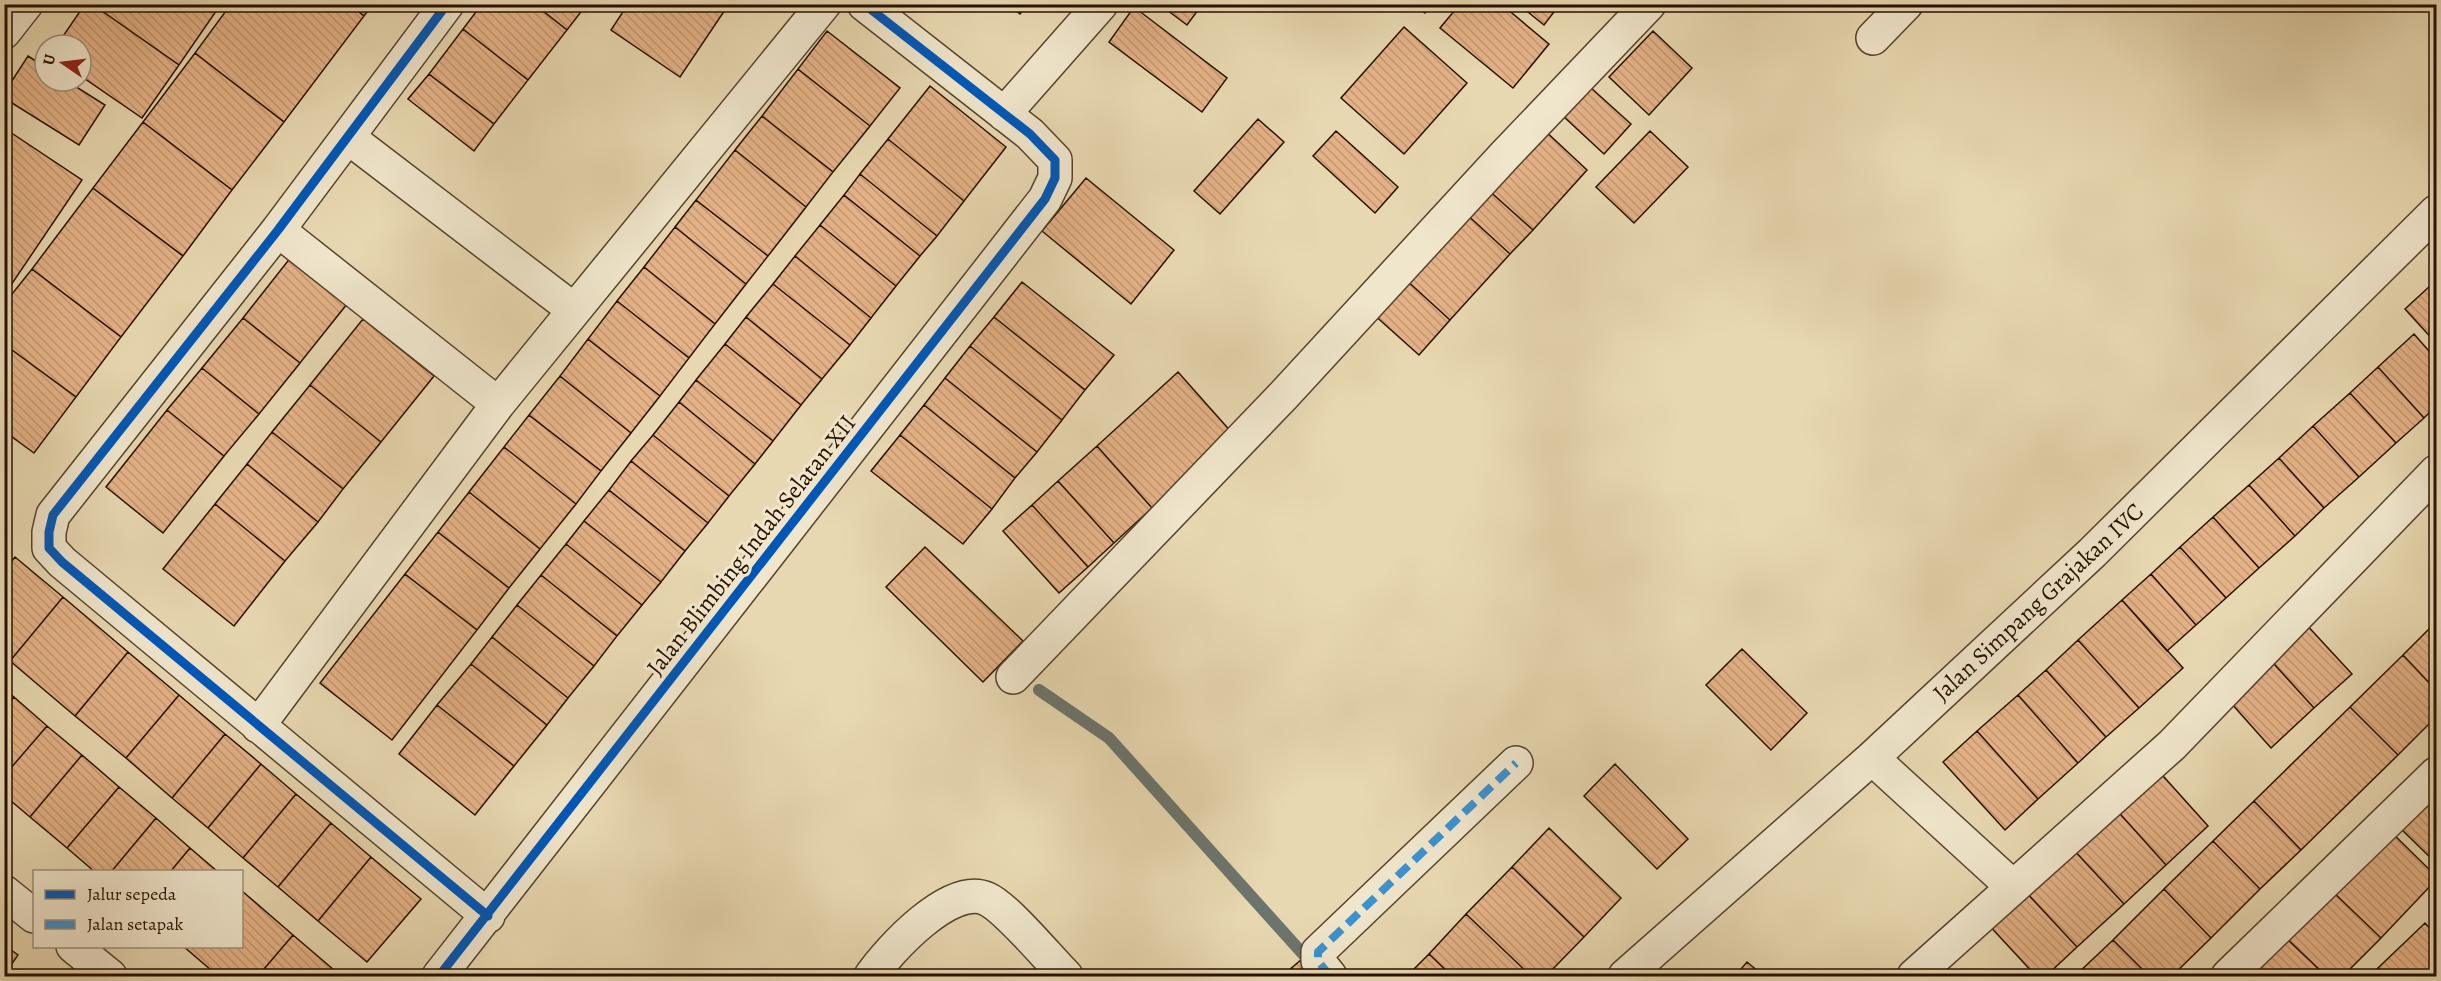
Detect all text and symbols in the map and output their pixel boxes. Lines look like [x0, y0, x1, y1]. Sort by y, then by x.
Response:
north arrow [33, 33, 93, 93]
text: U [37, 51, 61, 67]
street label: Jalan Blimbing Indah Selatan XII [639, 408, 863, 682]
street label: Jalan Simpang Grajakan IVC [1926, 496, 2150, 708]
legend [33, 870, 243, 948]
text: Jalur sepeda [87, 882, 177, 906]
text: Jalan setapak [87, 912, 183, 936]

